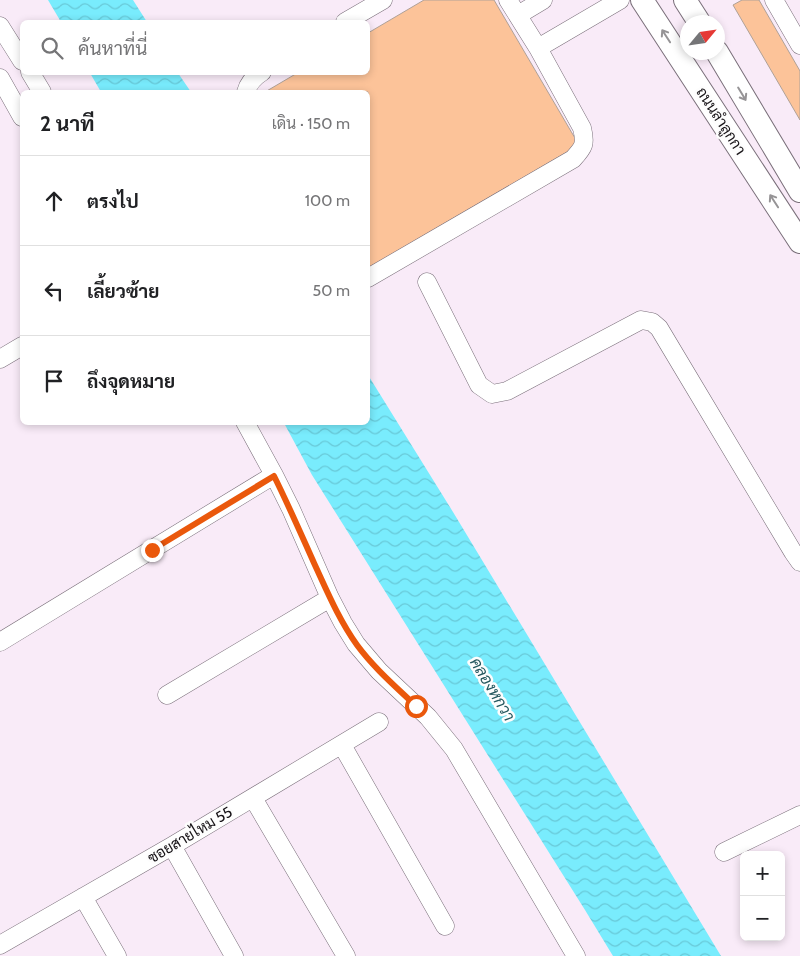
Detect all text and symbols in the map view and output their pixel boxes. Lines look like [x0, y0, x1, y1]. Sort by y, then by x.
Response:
north arrow [680, 15, 725, 60]
search box [20, 20, 370, 75]
one-way arrow [660, 29, 671, 43]
icon: search [38, 34, 66, 62]
text: ค้นหาที่นี่ [78, 37, 147, 60]
street label: ถนนลำลูกกา [692, 84, 750, 159]
one-way arrow [737, 87, 747, 101]
text: 2 นาที [40, 111, 94, 136]
text: เดิน · 150 m [272, 114, 350, 133]
icon: ahead [40, 187, 68, 215]
text: ตรงไป [87, 190, 139, 213]
text: 100 m [305, 191, 350, 210]
one-way arrow [768, 195, 778, 209]
icon: left [40, 277, 68, 305]
text: เลี้ยวซ้าย [87, 280, 159, 303]
text: 50 m [313, 281, 350, 300]
icon: arrive [40, 367, 68, 395]
text: ถึงจุดหมาย [87, 370, 175, 393]
route end [141, 539, 164, 562]
water label: คลองหกวา [466, 654, 519, 725]
route start [405, 695, 428, 718]
street label: ซอยสายไหม 55 [144, 802, 236, 867]
map controls [740, 851, 785, 941]
button: + [740, 851, 785, 896]
button: − [740, 896, 785, 941]

